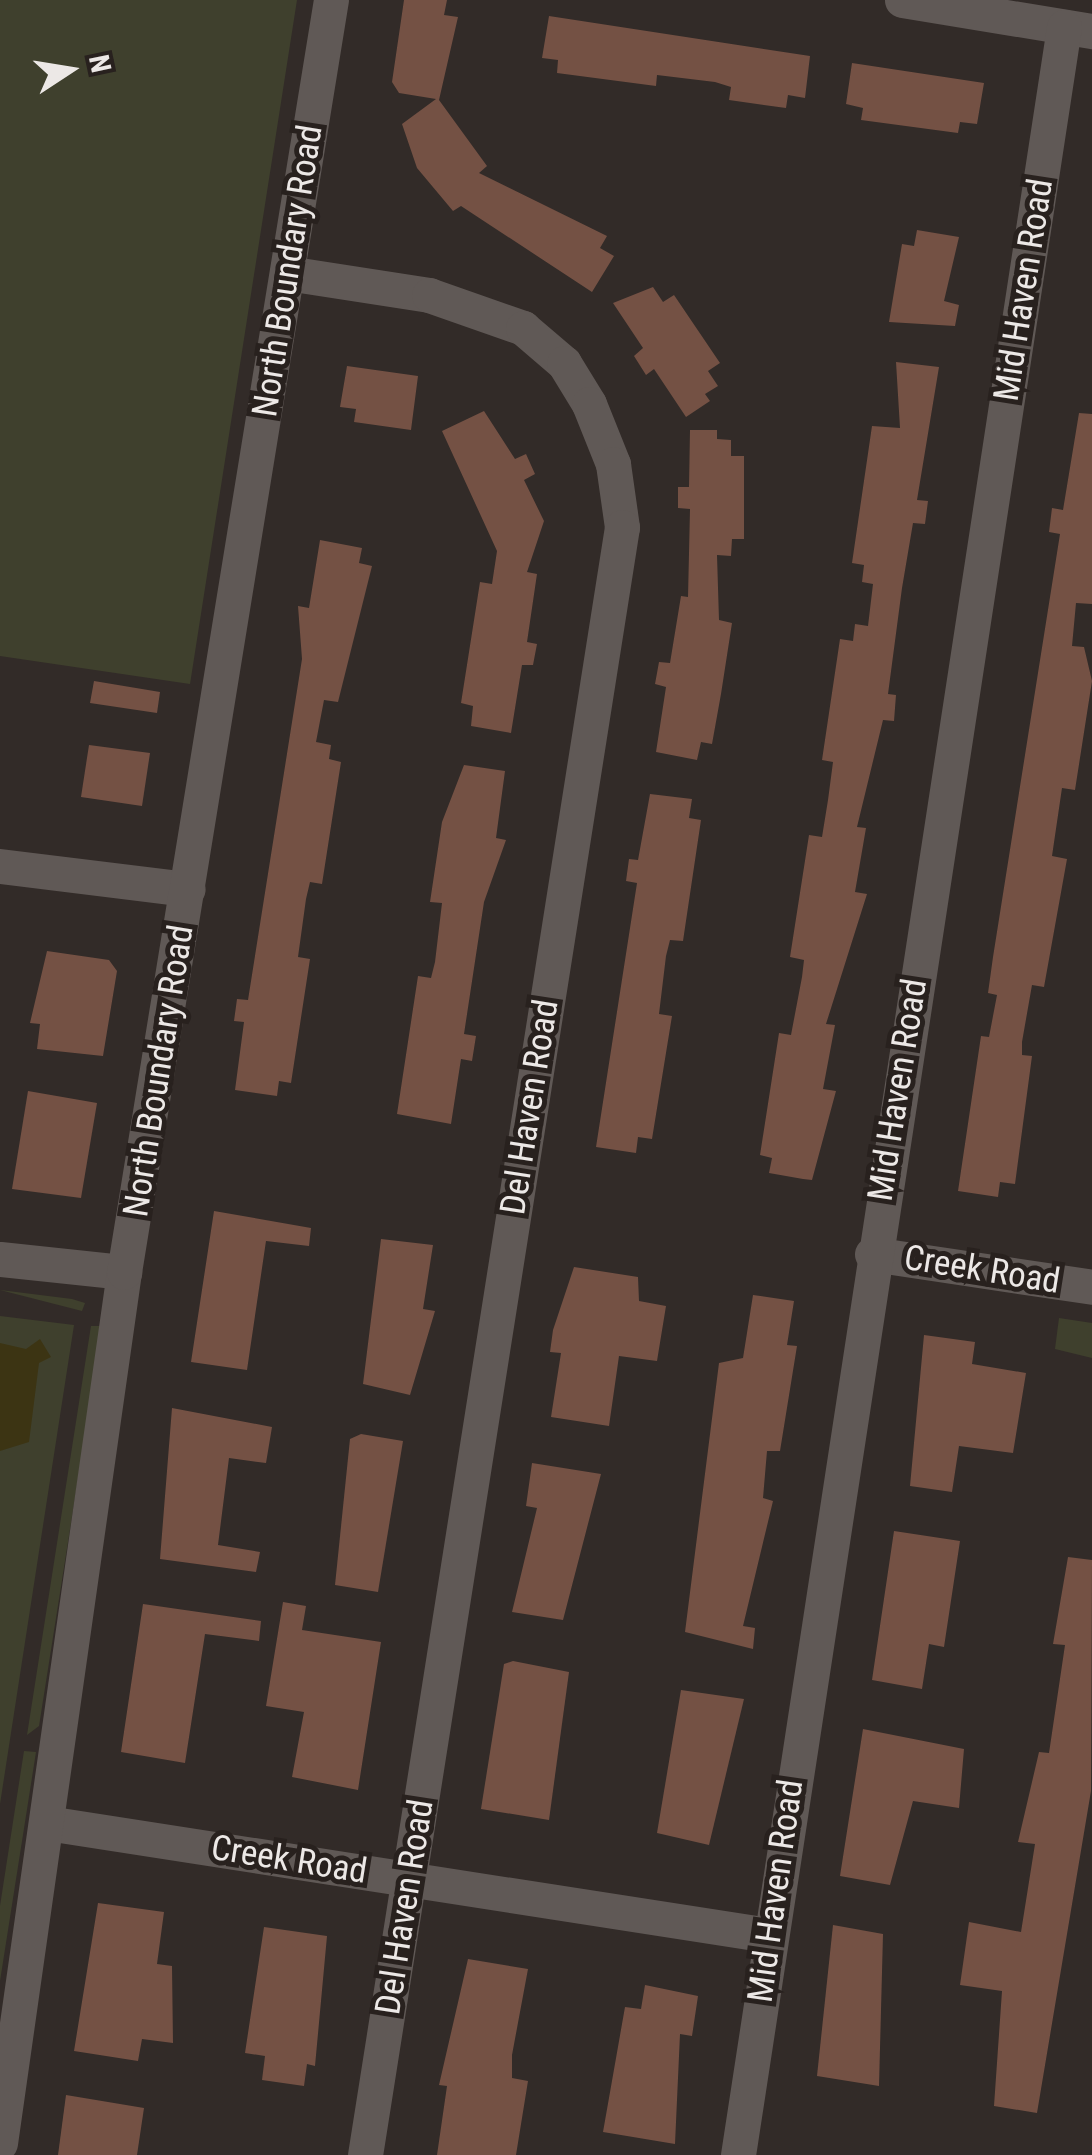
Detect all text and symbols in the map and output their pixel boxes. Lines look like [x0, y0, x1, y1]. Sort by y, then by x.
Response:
north arrow [20, 20, 120, 120]
text: N [82, 52, 118, 75]
street label: North Boundary Road [244, 122, 332, 420]
street label: Mid Haven Road [986, 176, 1062, 404]
street label: North Boundary Road [115, 922, 203, 1220]
street label: Mid Haven Road [860, 976, 936, 1204]
street label: Del Haven Road [492, 997, 568, 1217]
street label: Creek Road [901, 1237, 1063, 1303]
street label: Mid Haven Road [740, 1777, 812, 2005]
street label: Del Haven Road [367, 1797, 443, 2017]
street label: Creek Road [208, 1827, 370, 1893]

